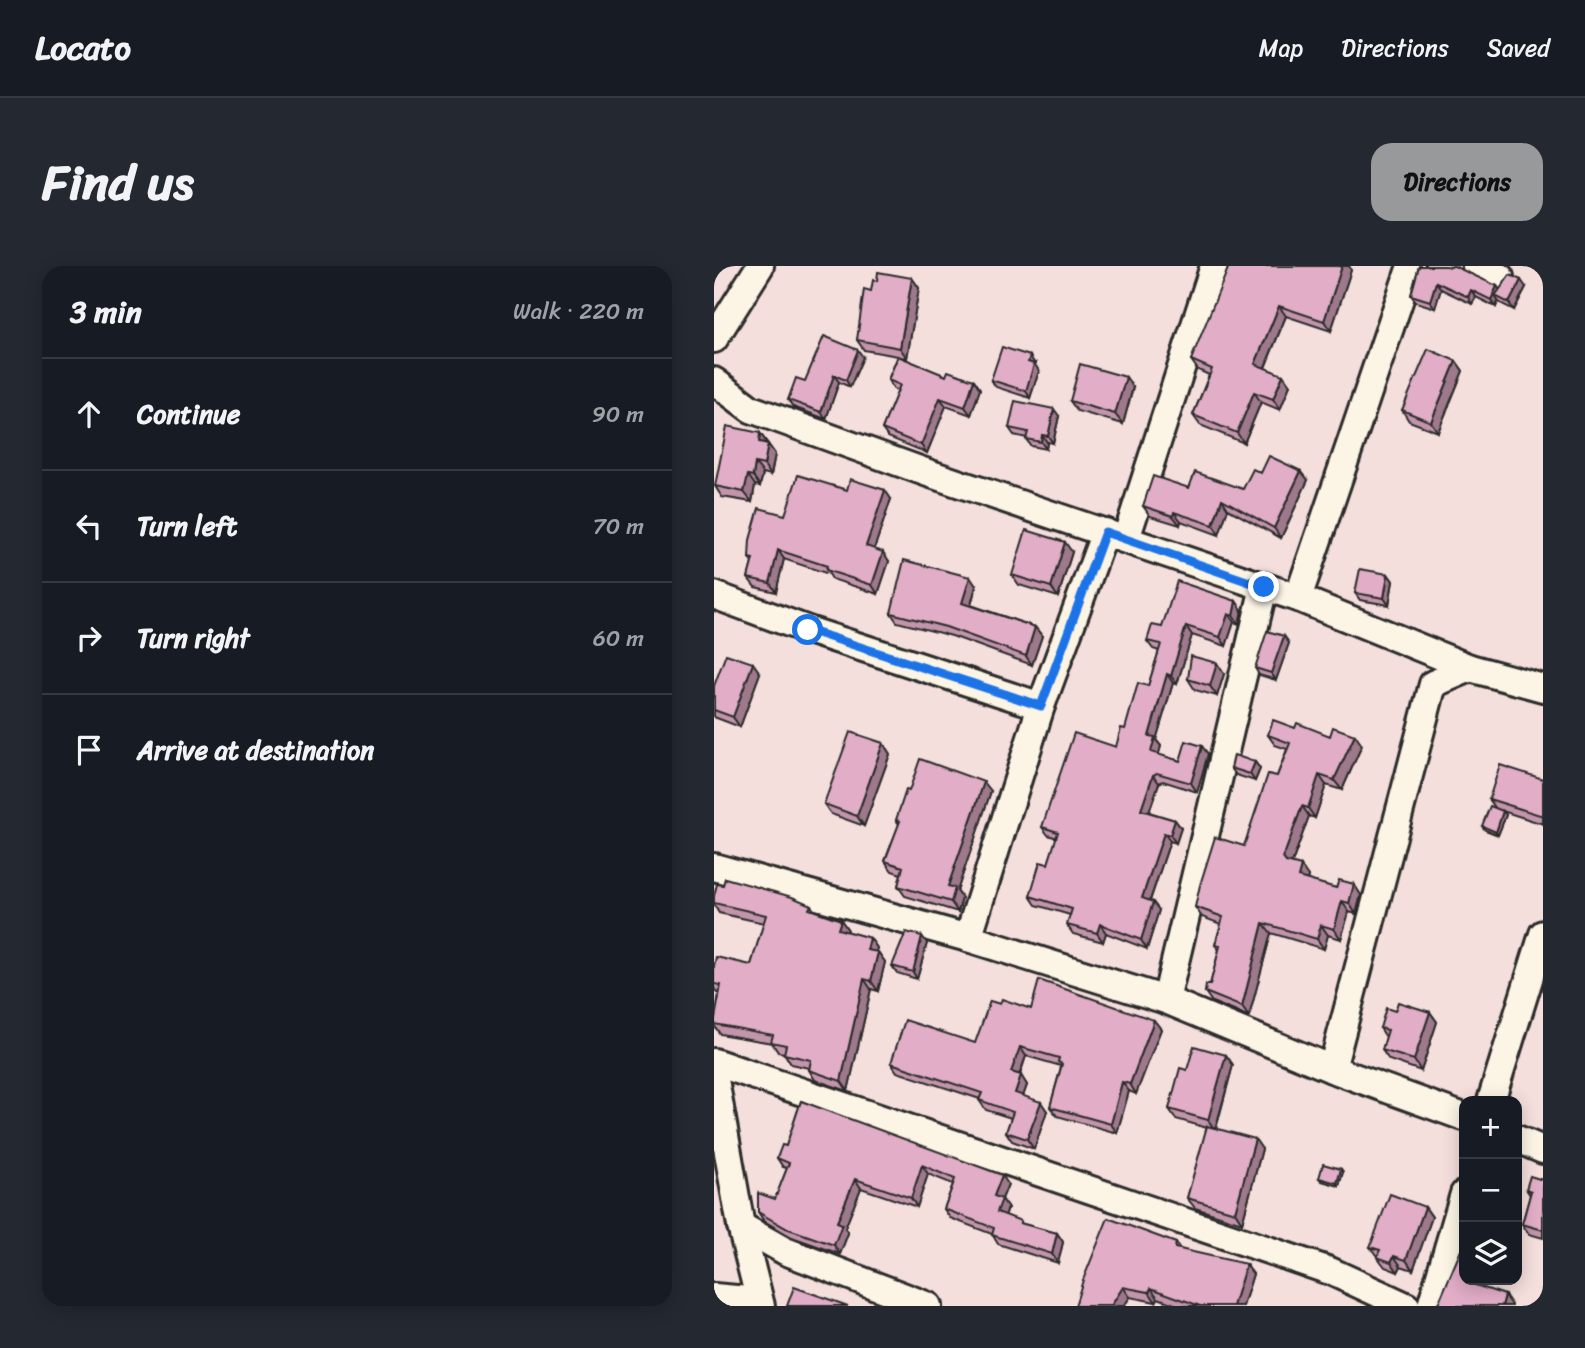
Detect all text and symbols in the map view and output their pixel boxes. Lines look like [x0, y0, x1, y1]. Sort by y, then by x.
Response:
text: Locato [35, 19, 131, 77]
text: Map [1259, 27, 1303, 69]
text: Directions [1341, 27, 1449, 69]
text: Saved [1487, 27, 1550, 69]
text: Find us [42, 139, 194, 226]
button: Directions [1371, 143, 1543, 221]
text: 3 min [70, 285, 142, 339]
text: Walk · 220 m [513, 291, 644, 332]
text: Continue [137, 391, 240, 437]
text: 90 m [592, 394, 644, 435]
icon: ahead [70, 395, 108, 433]
text: Turn left [137, 503, 237, 549]
text: 70 m [593, 506, 644, 547]
icon: left [70, 507, 108, 545]
route end [1248, 571, 1279, 602]
route start [792, 614, 823, 645]
text: Turn right [137, 615, 250, 661]
text: 60 m [593, 618, 644, 659]
icon: right [70, 619, 108, 657]
text: Arrive at destination [137, 727, 374, 773]
icon: arrive [70, 731, 108, 769]
map controls [1459, 1096, 1522, 1285]
button: + [1459, 1096, 1522, 1159]
button: − [1459, 1159, 1522, 1222]
button: layers [1459, 1222, 1522, 1285]

